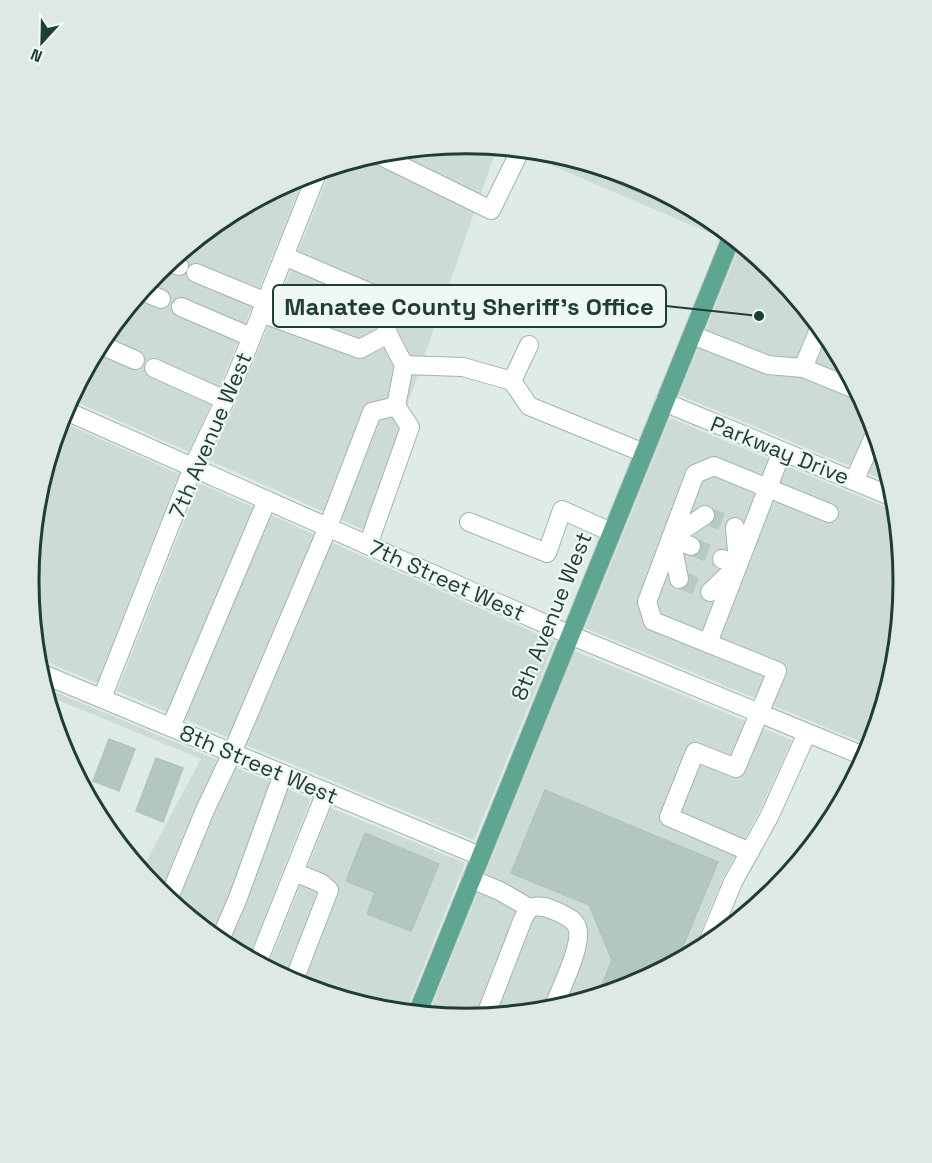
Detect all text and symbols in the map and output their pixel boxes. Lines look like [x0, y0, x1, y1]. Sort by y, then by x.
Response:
north arrow [12, 12, 72, 72]
text: N [28, 44, 45, 67]
callout: Manatee County Sheriff's Office [273, 285, 666, 327]
text: Manatee County Sheriff's Office [284, 291, 654, 322]
street label: 7th Avenue West [162, 348, 258, 522]
street label: Parkway Drive [706, 409, 854, 491]
street label: 8th Avenue West [504, 528, 598, 704]
street label: 7th Street West [365, 533, 529, 627]
street label: 8th Street West [176, 718, 342, 810]

